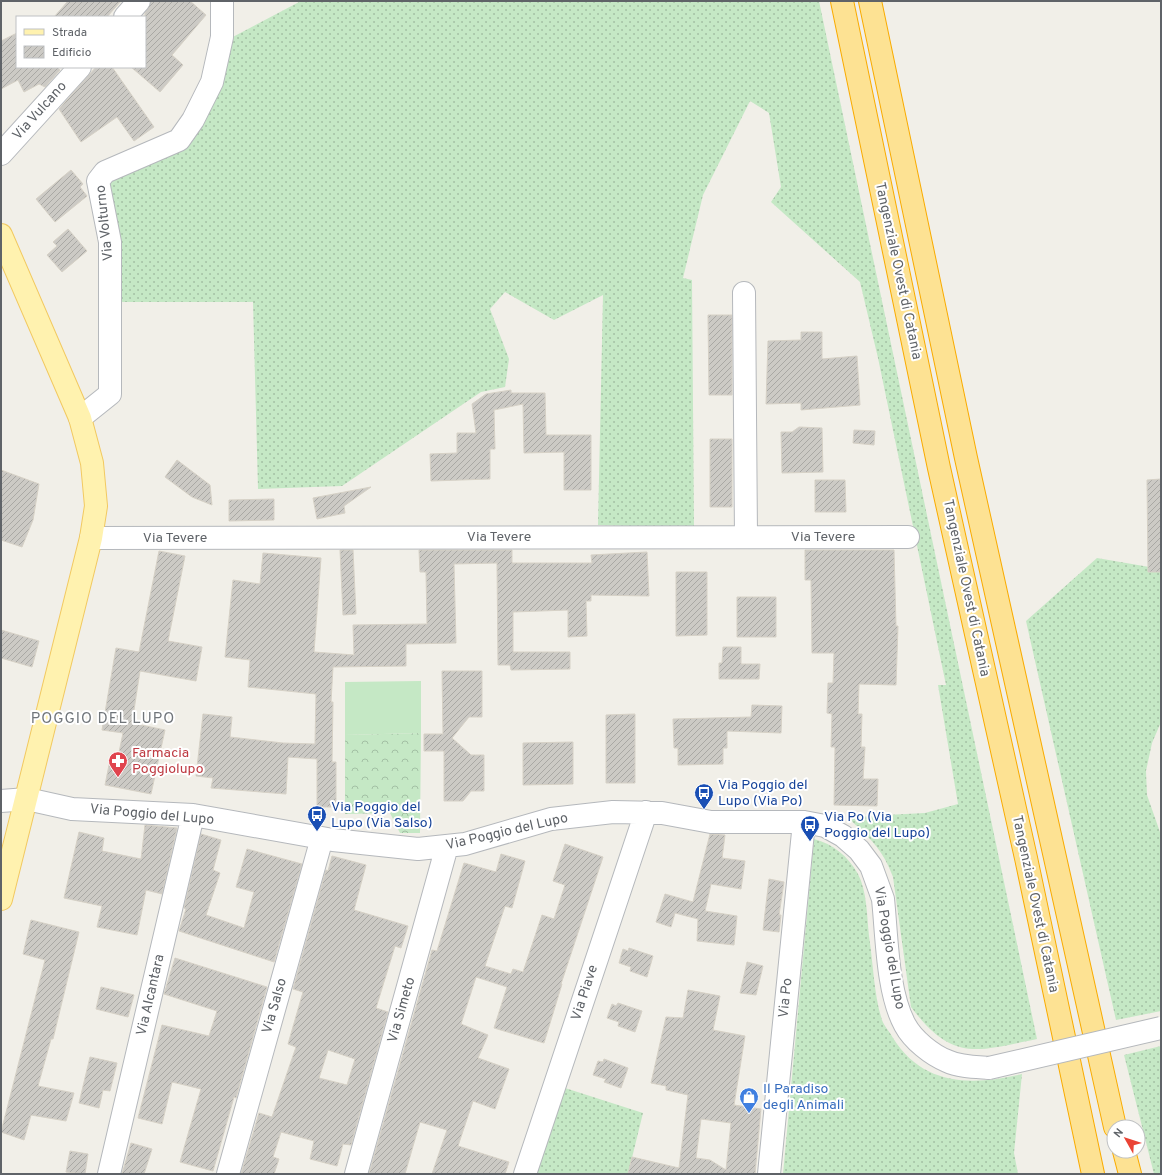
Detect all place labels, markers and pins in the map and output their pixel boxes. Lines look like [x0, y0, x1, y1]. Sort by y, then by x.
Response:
place label: Farmacia Poggiolupo [132, 745, 204, 778]
pharmacy icon: Farmacia Poggiolupo [107, 750, 129, 778]
place label: Via Poggio del Lupo (Via Po) [718, 777, 808, 810]
bus stop icon: Via Poggio del Lupo (Via Po) [693, 782, 715, 810]
place label: Via Poggio del Lupo (Via Salso) [331, 799, 432, 832]
bus stop icon: Via Poggio del Lupo (Via Salso) [306, 804, 328, 832]
place label: Via Po (Via Poggio del Lupo) [824, 809, 930, 842]
bus stop icon: Via Po (Via Poggio del Lupo) [799, 814, 821, 842]
place label: Il Paradiso degli Animali [763, 1081, 844, 1114]
shop icon: Il Paradiso degli Animali [738, 1086, 760, 1114]

